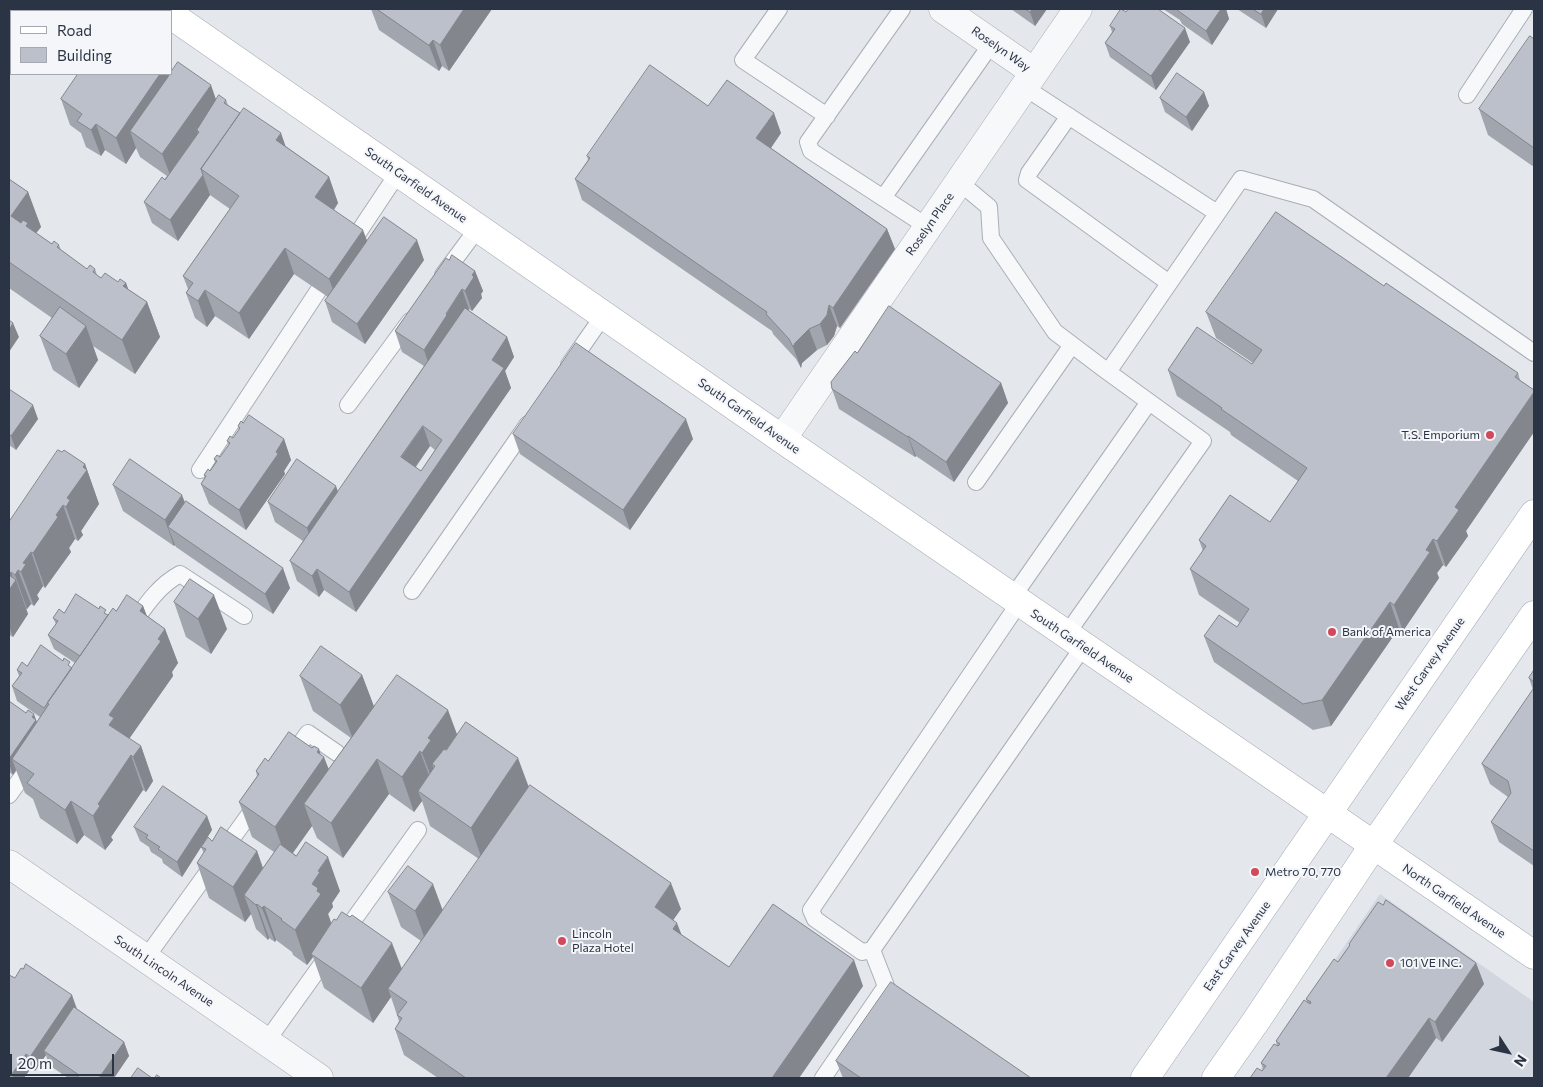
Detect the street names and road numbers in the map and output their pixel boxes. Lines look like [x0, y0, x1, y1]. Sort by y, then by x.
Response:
street label: Roselyn Way [969, 23, 1033, 75]
street label: South Garfield Avenue [362, 144, 470, 226]
street label: Roselyn Place [903, 190, 957, 258]
street label: South Garfield Avenue [695, 375, 803, 457]
street label: South Garfield Avenue [1028, 606, 1136, 686]
street label: West Garvey Avenue [1392, 614, 1468, 714]
street label: North Garfield Avenue [1400, 861, 1508, 941]
street label: East Garvey Avenue [1201, 898, 1273, 994]
street label: South Lincoln Avenue [111, 932, 217, 1010]

